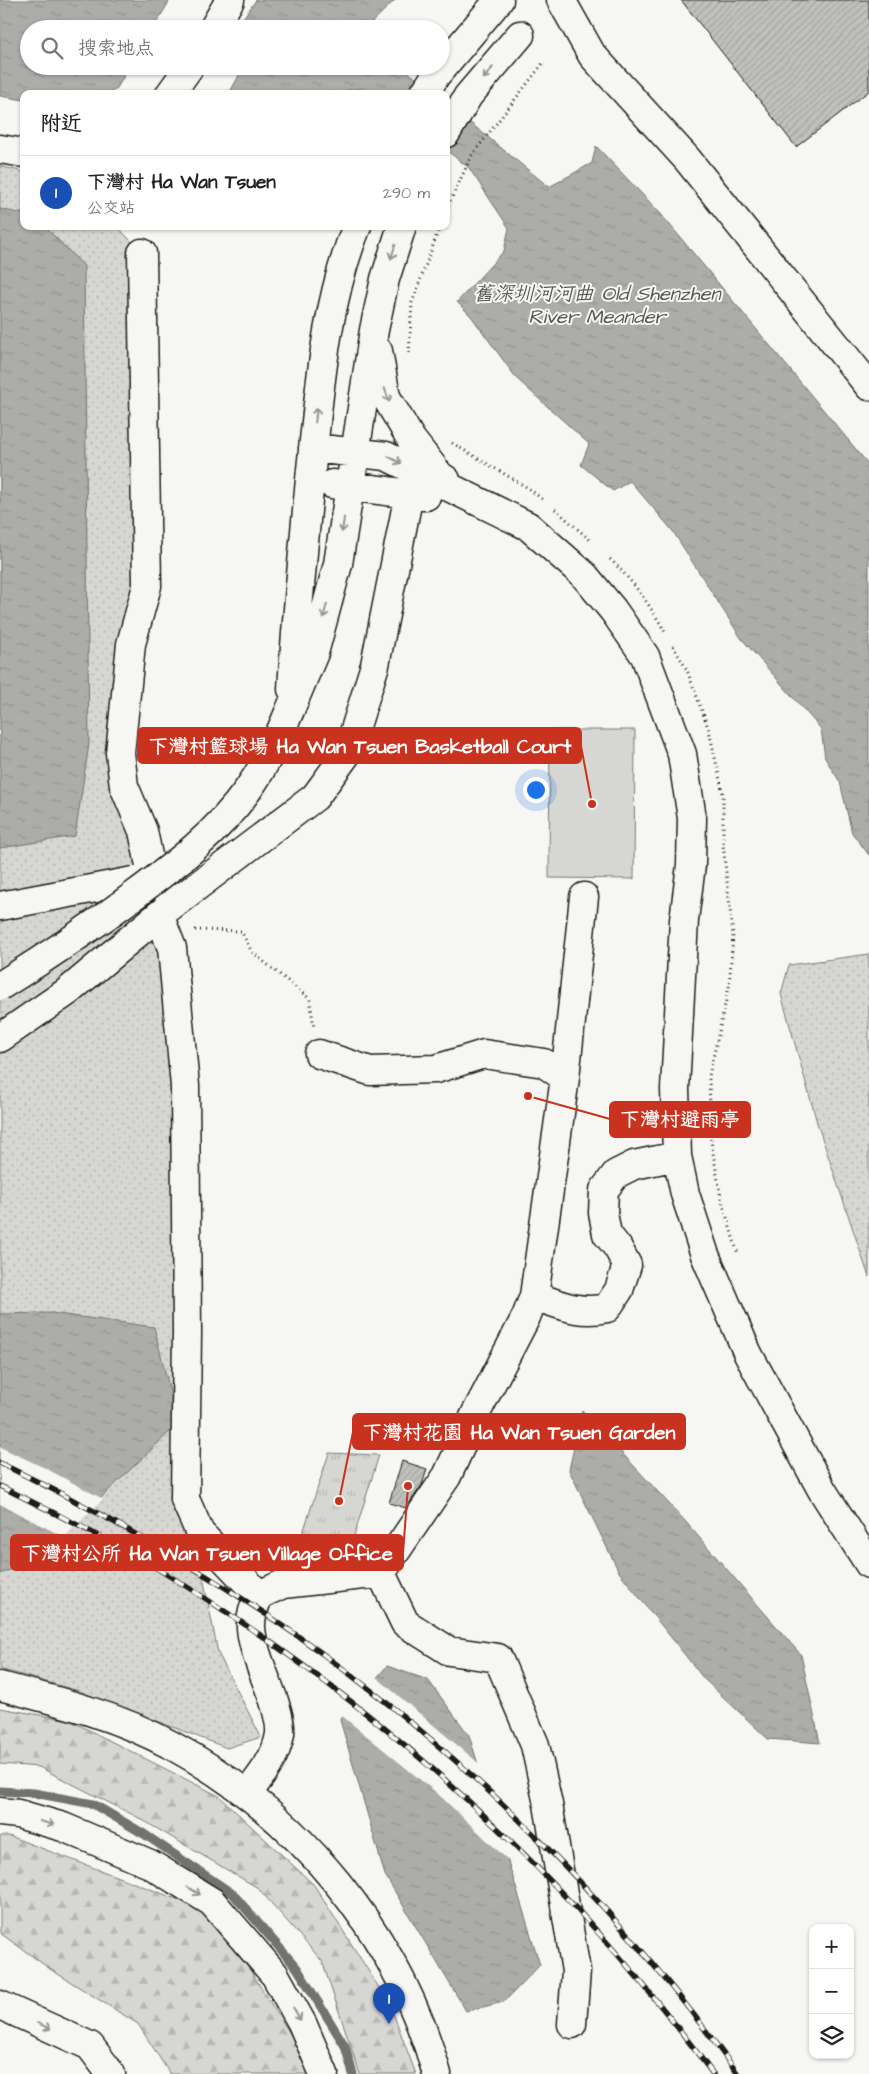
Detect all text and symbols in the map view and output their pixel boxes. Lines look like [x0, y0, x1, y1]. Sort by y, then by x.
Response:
search box [20, 20, 450, 75]
icon: search [38, 34, 66, 62]
text: 搜索地点 [78, 35, 154, 62]
one-way arrow [483, 66, 494, 79]
text: 附近 [40, 109, 82, 138]
text: 下灣村 Ha Wan Tsuen [87, 169, 276, 196]
text: 1 [55, 182, 57, 204]
text: 290 m [383, 182, 430, 204]
text: 公交站 [87, 197, 135, 219]
one-way arrow [388, 244, 398, 260]
water label: 舊深圳河河曲 Old Shenzhen River Meander [473, 280, 723, 331]
one-way arrow [383, 387, 392, 402]
one-way arrow [312, 407, 321, 423]
one-way arrow [387, 456, 402, 466]
one-way arrow [338, 517, 348, 533]
one-way arrow [320, 603, 330, 619]
callout: 下灣村籃球場 Ha Wan Tsuen Basketball Court [138, 728, 581, 763]
text: 下灣村籃球場 Ha Wan Tsuen Basketball Court [149, 733, 572, 761]
your location [523, 777, 549, 803]
callout: 下灣村避雨亭 [610, 1102, 750, 1137]
text: 下灣村避雨亭 [620, 1106, 740, 1134]
callout: 下灣村花園 Ha Wan Tsuen Garden [353, 1414, 685, 1449]
text: 下灣村花園 Ha Wan Tsuen Garden [363, 1419, 675, 1447]
callout: 下灣村公所 Ha Wan Tsuen Village Office [11, 1535, 403, 1570]
text: 下灣村公所 Ha Wan Tsuen Village Office [21, 1540, 393, 1569]
one-way arrow [39, 1818, 55, 1828]
one-way arrow [187, 1887, 201, 1897]
map controls [809, 1924, 854, 2059]
button: + [809, 1924, 854, 1969]
button: − [809, 1969, 854, 2014]
pin: 1 [373, 1983, 405, 2024]
one-way arrow [293, 2007, 303, 2021]
button: layers [809, 2014, 854, 2059]
one-way arrow [36, 2021, 51, 2031]

